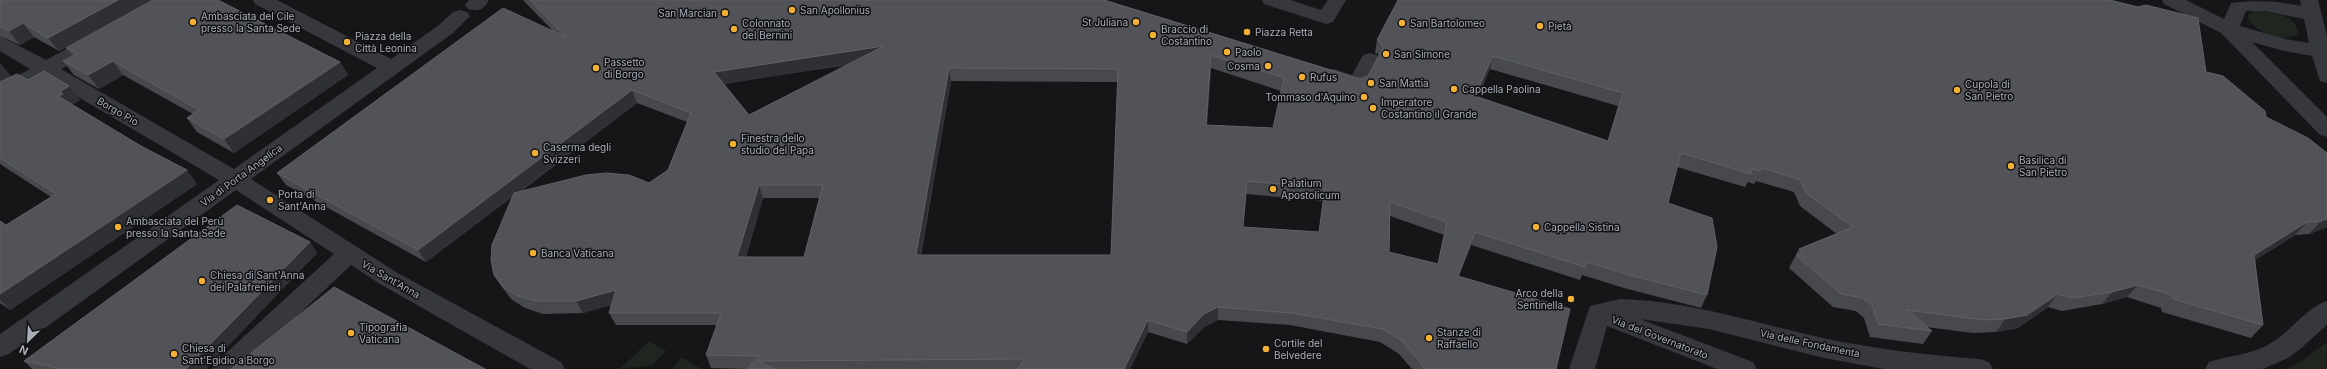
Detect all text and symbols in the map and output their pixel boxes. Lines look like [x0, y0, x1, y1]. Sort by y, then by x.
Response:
place label: San Apollonius [800, 4, 870, 16]
marker: San Apollonius [787, 5, 797, 15]
place label: San Marcian [658, 7, 717, 19]
marker: San Marcian [720, 8, 730, 18]
place label: Ambasciata del Cile presso la Santa Sede [201, 10, 301, 34]
place label: St Juliana [1082, 16, 1128, 28]
marker: Ambasciata del Cile presso la Santa Sede [188, 17, 198, 27]
place label: Colonnato del Bernini [742, 17, 792, 41]
marker: St Juliana [1131, 17, 1141, 27]
place label: San Bartolomeo [1410, 17, 1485, 29]
marker: San Bartolomeo [1397, 18, 1407, 28]
place label: Pietà [1548, 20, 1572, 32]
marker: Pietà [1535, 21, 1545, 31]
place label: Braccio di Costantino [1161, 23, 1212, 47]
marker: Colonnato del Bernini [729, 24, 739, 34]
place label: Piazza Retta [1255, 26, 1313, 38]
marker: Piazza Retta [1242, 27, 1252, 37]
place label: Piazza della Città Leonina [355, 30, 417, 54]
marker: Braccio di Costantino [1148, 30, 1158, 40]
marker: Piazza della Città Leonina [342, 37, 352, 47]
place label: Paolo [1235, 46, 1261, 58]
marker: Paolo [1222, 47, 1232, 57]
place label: San Simone [1394, 48, 1450, 60]
marker: San Simone [1381, 49, 1391, 59]
place label: Passetto di Borgo [604, 56, 645, 80]
place label: Cosma [1227, 60, 1260, 72]
marker: Cosma [1263, 61, 1273, 71]
marker: Passetto di Borgo [591, 63, 601, 73]
place label: Rufus [1310, 71, 1337, 83]
marker: Rufus [1297, 72, 1307, 82]
place label: San Mattia [1379, 77, 1429, 89]
marker: San Mattia [1366, 78, 1376, 88]
place label: Cupola di San Pietro [1965, 78, 2013, 102]
place label: Cappella Paolina [1462, 83, 1541, 95]
marker: Cappella Paolina [1449, 84, 1459, 94]
marker: Cupola di San Pietro [1952, 85, 1962, 95]
place label: Tommaso d'Aquino [1266, 91, 1356, 103]
marker: Tommaso d'Aquino [1359, 92, 1369, 102]
street label: Borgo Pio [95, 94, 141, 128]
place label: Imperatore Costantino il Grande [1381, 96, 1477, 120]
marker: Imperatore Costantino il Grande [1368, 103, 1378, 113]
place label: Finestra dello studio del Papa [741, 132, 814, 156]
marker: Finestra dello studio del Papa [728, 139, 738, 149]
street label: Via di Porta Angelica [198, 141, 284, 209]
place label: Caserma degli Svizzeri [543, 141, 611, 165]
marker: Caserma degli Svizzeri [530, 148, 540, 158]
place label: Basilica di San Pietro [2019, 154, 2067, 178]
marker: Basilica di San Pietro [2006, 161, 2016, 171]
place label: Palatium Apostolicum [1281, 177, 1340, 201]
marker: Palatium Apostolicum [1268, 184, 1278, 194]
place label: Porta di Sant'Anna [278, 188, 326, 212]
marker: Porta di Sant'Anna [265, 195, 275, 205]
place label: Ambasciata del Perù presso la Santa Sede [126, 215, 226, 239]
place label: Cappella Sistina [1544, 221, 1620, 233]
marker: Ambasciata del Perù presso la Santa Sede [113, 222, 123, 232]
marker: Cappella Sistina [1531, 222, 1541, 232]
place label: Banca Vaticana [541, 247, 614, 259]
marker: Banca Vaticana [528, 248, 538, 258]
street label: Via Sant'Anna [360, 257, 422, 301]
place label: Chiesa di Sant'Anna dei Palafrenieri [210, 269, 304, 293]
marker: Chiesa di Sant'Anna dei Palafrenieri [197, 276, 207, 286]
place label: Arco della Sentinella [1516, 287, 1563, 311]
marker: Arco della Sentinella [1566, 294, 1576, 304]
street label: Via del Governatorato [1610, 313, 1710, 361]
north arrow [8, 321, 48, 361]
place label: Tipografia Vaticana [359, 321, 407, 345]
place label: Stanze di Raffaello [1437, 326, 1481, 350]
street label: Via delle Fondamenta [1759, 327, 1861, 359]
marker: Tipografia Vaticana [346, 328, 356, 338]
marker: Stanze di Raffaello [1424, 333, 1434, 343]
place label: Cortile del Belvedere [1274, 337, 1322, 361]
text: N [17, 342, 31, 358]
place label: Chiesa di Sant'Egidio a Borgo [182, 342, 275, 366]
marker: Cortile del Belvedere [1261, 344, 1271, 354]
marker: Chiesa di Sant'Egidio a Borgo [169, 349, 179, 359]

